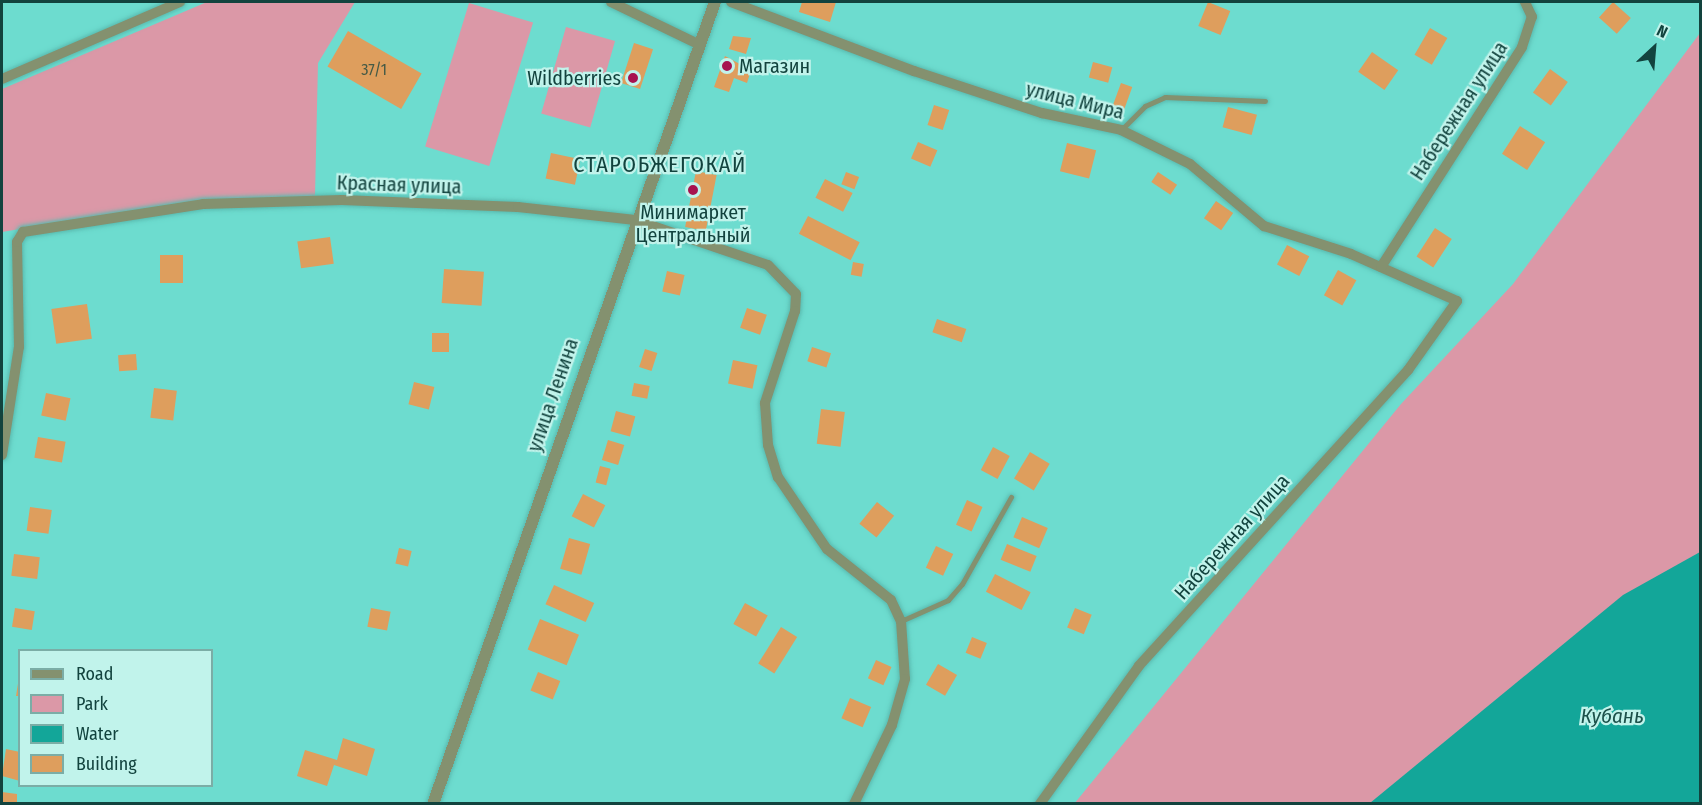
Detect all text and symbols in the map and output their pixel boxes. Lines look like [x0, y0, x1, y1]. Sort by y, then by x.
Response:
north arrow [1624, 18, 1684, 78]
text: N [1654, 21, 1671, 42]
street label: Набережная улица [1405, 37, 1513, 185]
place label: Магазин [739, 54, 810, 78]
marker: Магазин [720, 59, 734, 73]
house number: 37/1 [361, 60, 387, 80]
place label: Wildberries [527, 66, 621, 90]
marker: Wildberries [626, 71, 640, 85]
street label: улица Мира [1024, 77, 1126, 125]
district label: СТАРОБЖЕГОКАЙ [573, 152, 747, 178]
street label: Красная улица [336, 171, 462, 199]
marker: Минимаркет Центральный [686, 183, 700, 197]
place label: Минимаркет Центральный [635, 200, 751, 247]
street label: улица Ленина [522, 335, 584, 455]
street label: Набережная улица [1169, 469, 1295, 605]
legend [18, 649, 213, 787]
text: Road [76, 663, 113, 685]
text: Park [76, 693, 108, 715]
water label: Кубань [1580, 703, 1644, 729]
text: Water [76, 723, 119, 745]
text: Building [76, 753, 137, 775]

